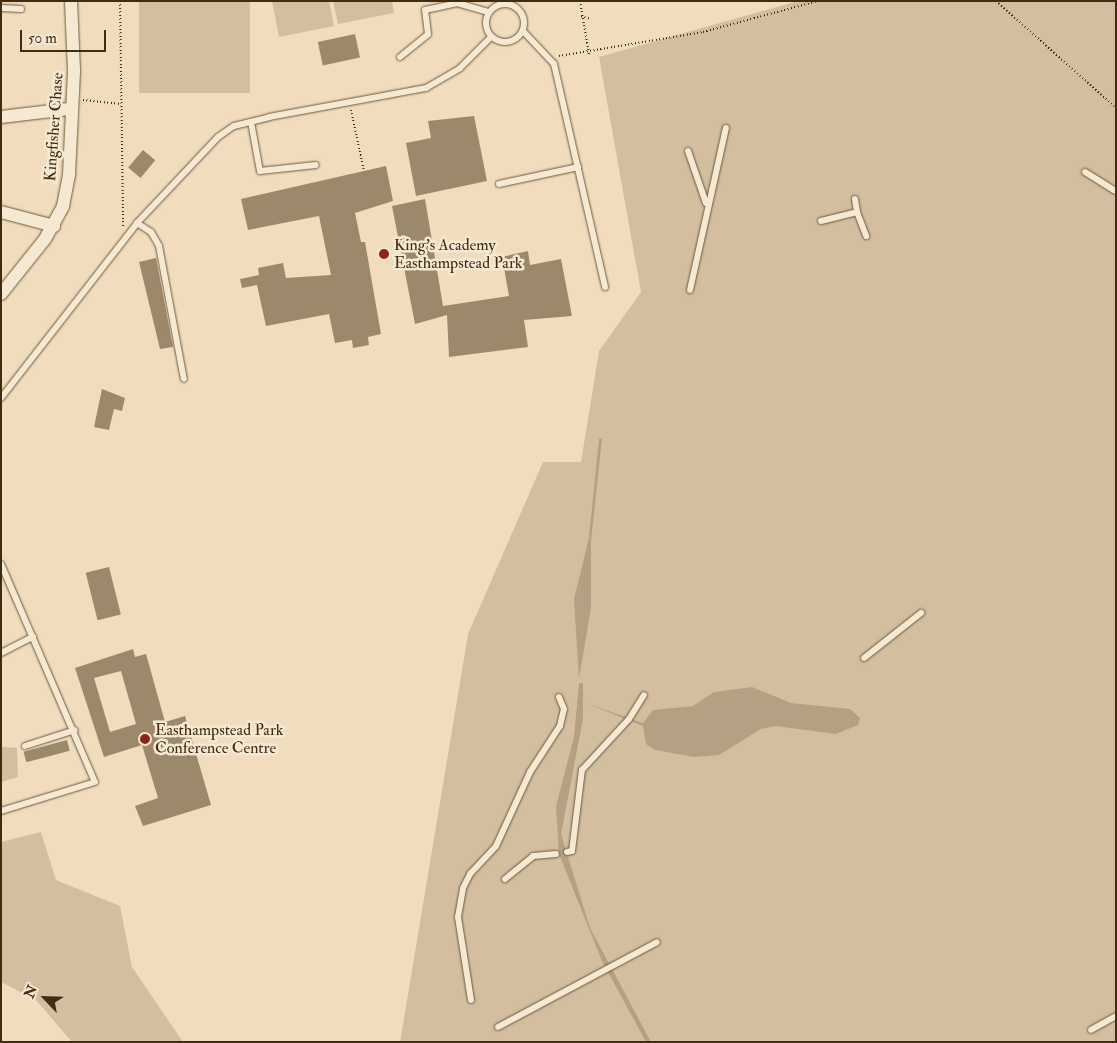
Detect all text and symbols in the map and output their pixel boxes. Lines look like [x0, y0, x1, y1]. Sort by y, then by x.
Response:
scale bar [22, 20, 109, 52]
text: 50 m [28, 29, 57, 48]
street label: Kingfisher Chase [41, 72, 67, 182]
place label: King's Academy Easthampstead Park [394, 235, 522, 273]
marker: King's Academy Easthampstead Park [378, 248, 390, 260]
place label: Easthampstead Park Conference Centre [155, 720, 284, 758]
marker: Easthampstead Park Conference Centre [139, 733, 151, 745]
north arrow [20, 973, 70, 1023]
text: N [21, 983, 41, 1001]

